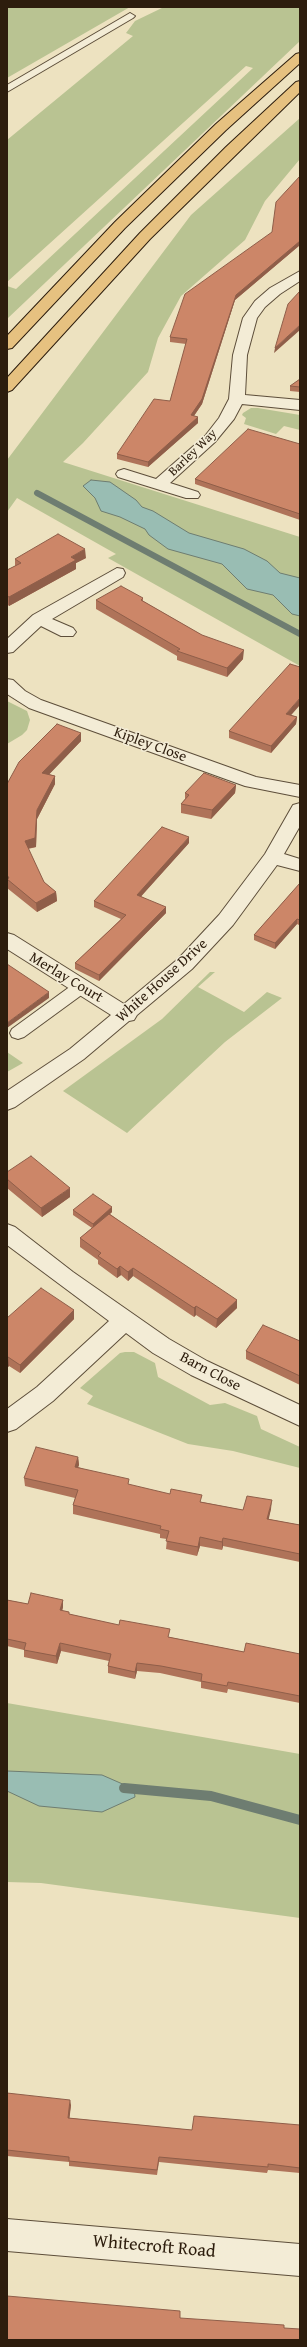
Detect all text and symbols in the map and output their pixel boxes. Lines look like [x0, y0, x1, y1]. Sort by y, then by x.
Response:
street label: Barley Way [166, 426, 220, 480]
street label: Kipley Close [111, 724, 189, 766]
street label: White House Drive [113, 935, 211, 1027]
street label: Merlay Court [26, 949, 106, 1007]
street label: Barn Close [176, 1348, 244, 1396]
street label: Whitecroft Road [92, 2231, 216, 2263]

